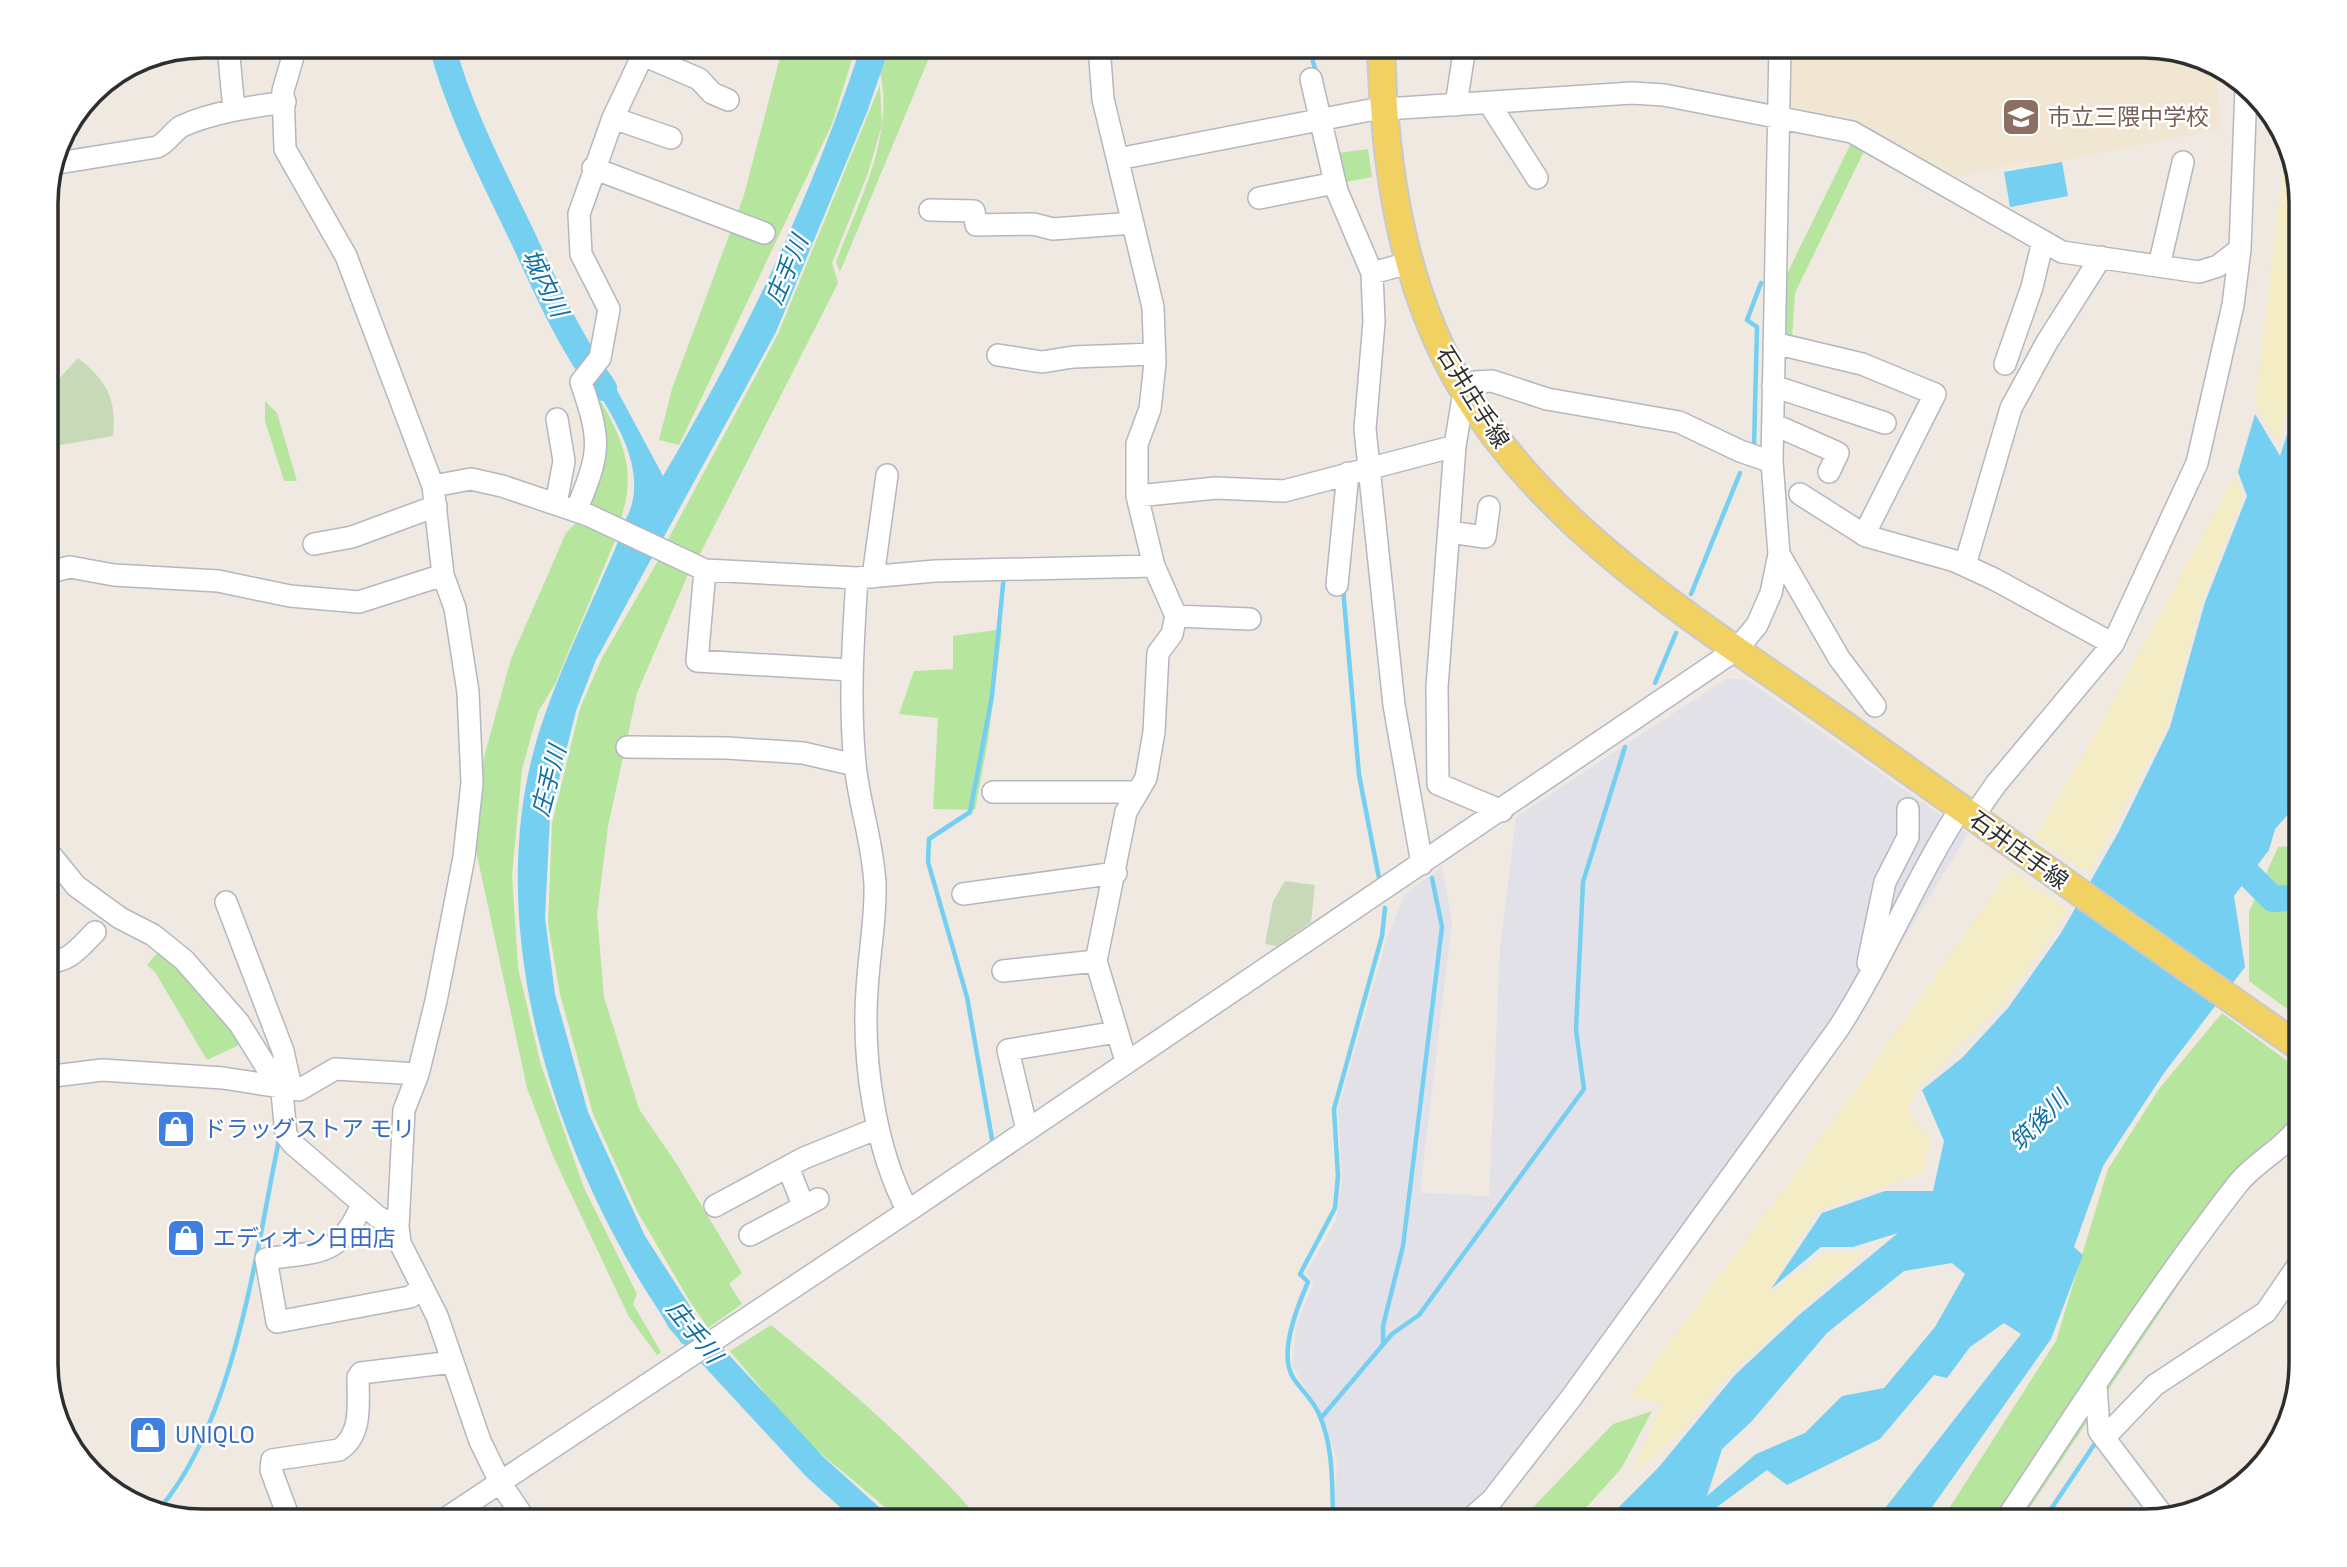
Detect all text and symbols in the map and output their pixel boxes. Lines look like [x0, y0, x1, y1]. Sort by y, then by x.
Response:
school or university icon: 市立三隈中学校 [2000, 96, 2042, 138]
place label: 市立三隈中学校 [2048, 102, 2209, 130]
water label: 庄手川 [758, 228, 814, 308]
water label: 城内川 [518, 244, 576, 324]
street label: 石井庄手線 [1432, 340, 1516, 453]
water label: 庄手川 [524, 739, 572, 819]
street label: 石井庄手線 [1965, 804, 2074, 894]
water label: 筑後川 [2002, 1082, 2075, 1156]
shop icon: ドラッグストア モリ [155, 1108, 197, 1150]
place label: ドラッグストア モリ [203, 1114, 415, 1142]
shop icon: エディオン日田店 [165, 1217, 207, 1259]
place label: エディオン日田店 [213, 1223, 395, 1251]
water label: 庄手川 [661, 1294, 731, 1370]
shop icon: UNIQLO [127, 1414, 169, 1456]
place label: UNIQLO [175, 1420, 255, 1448]

